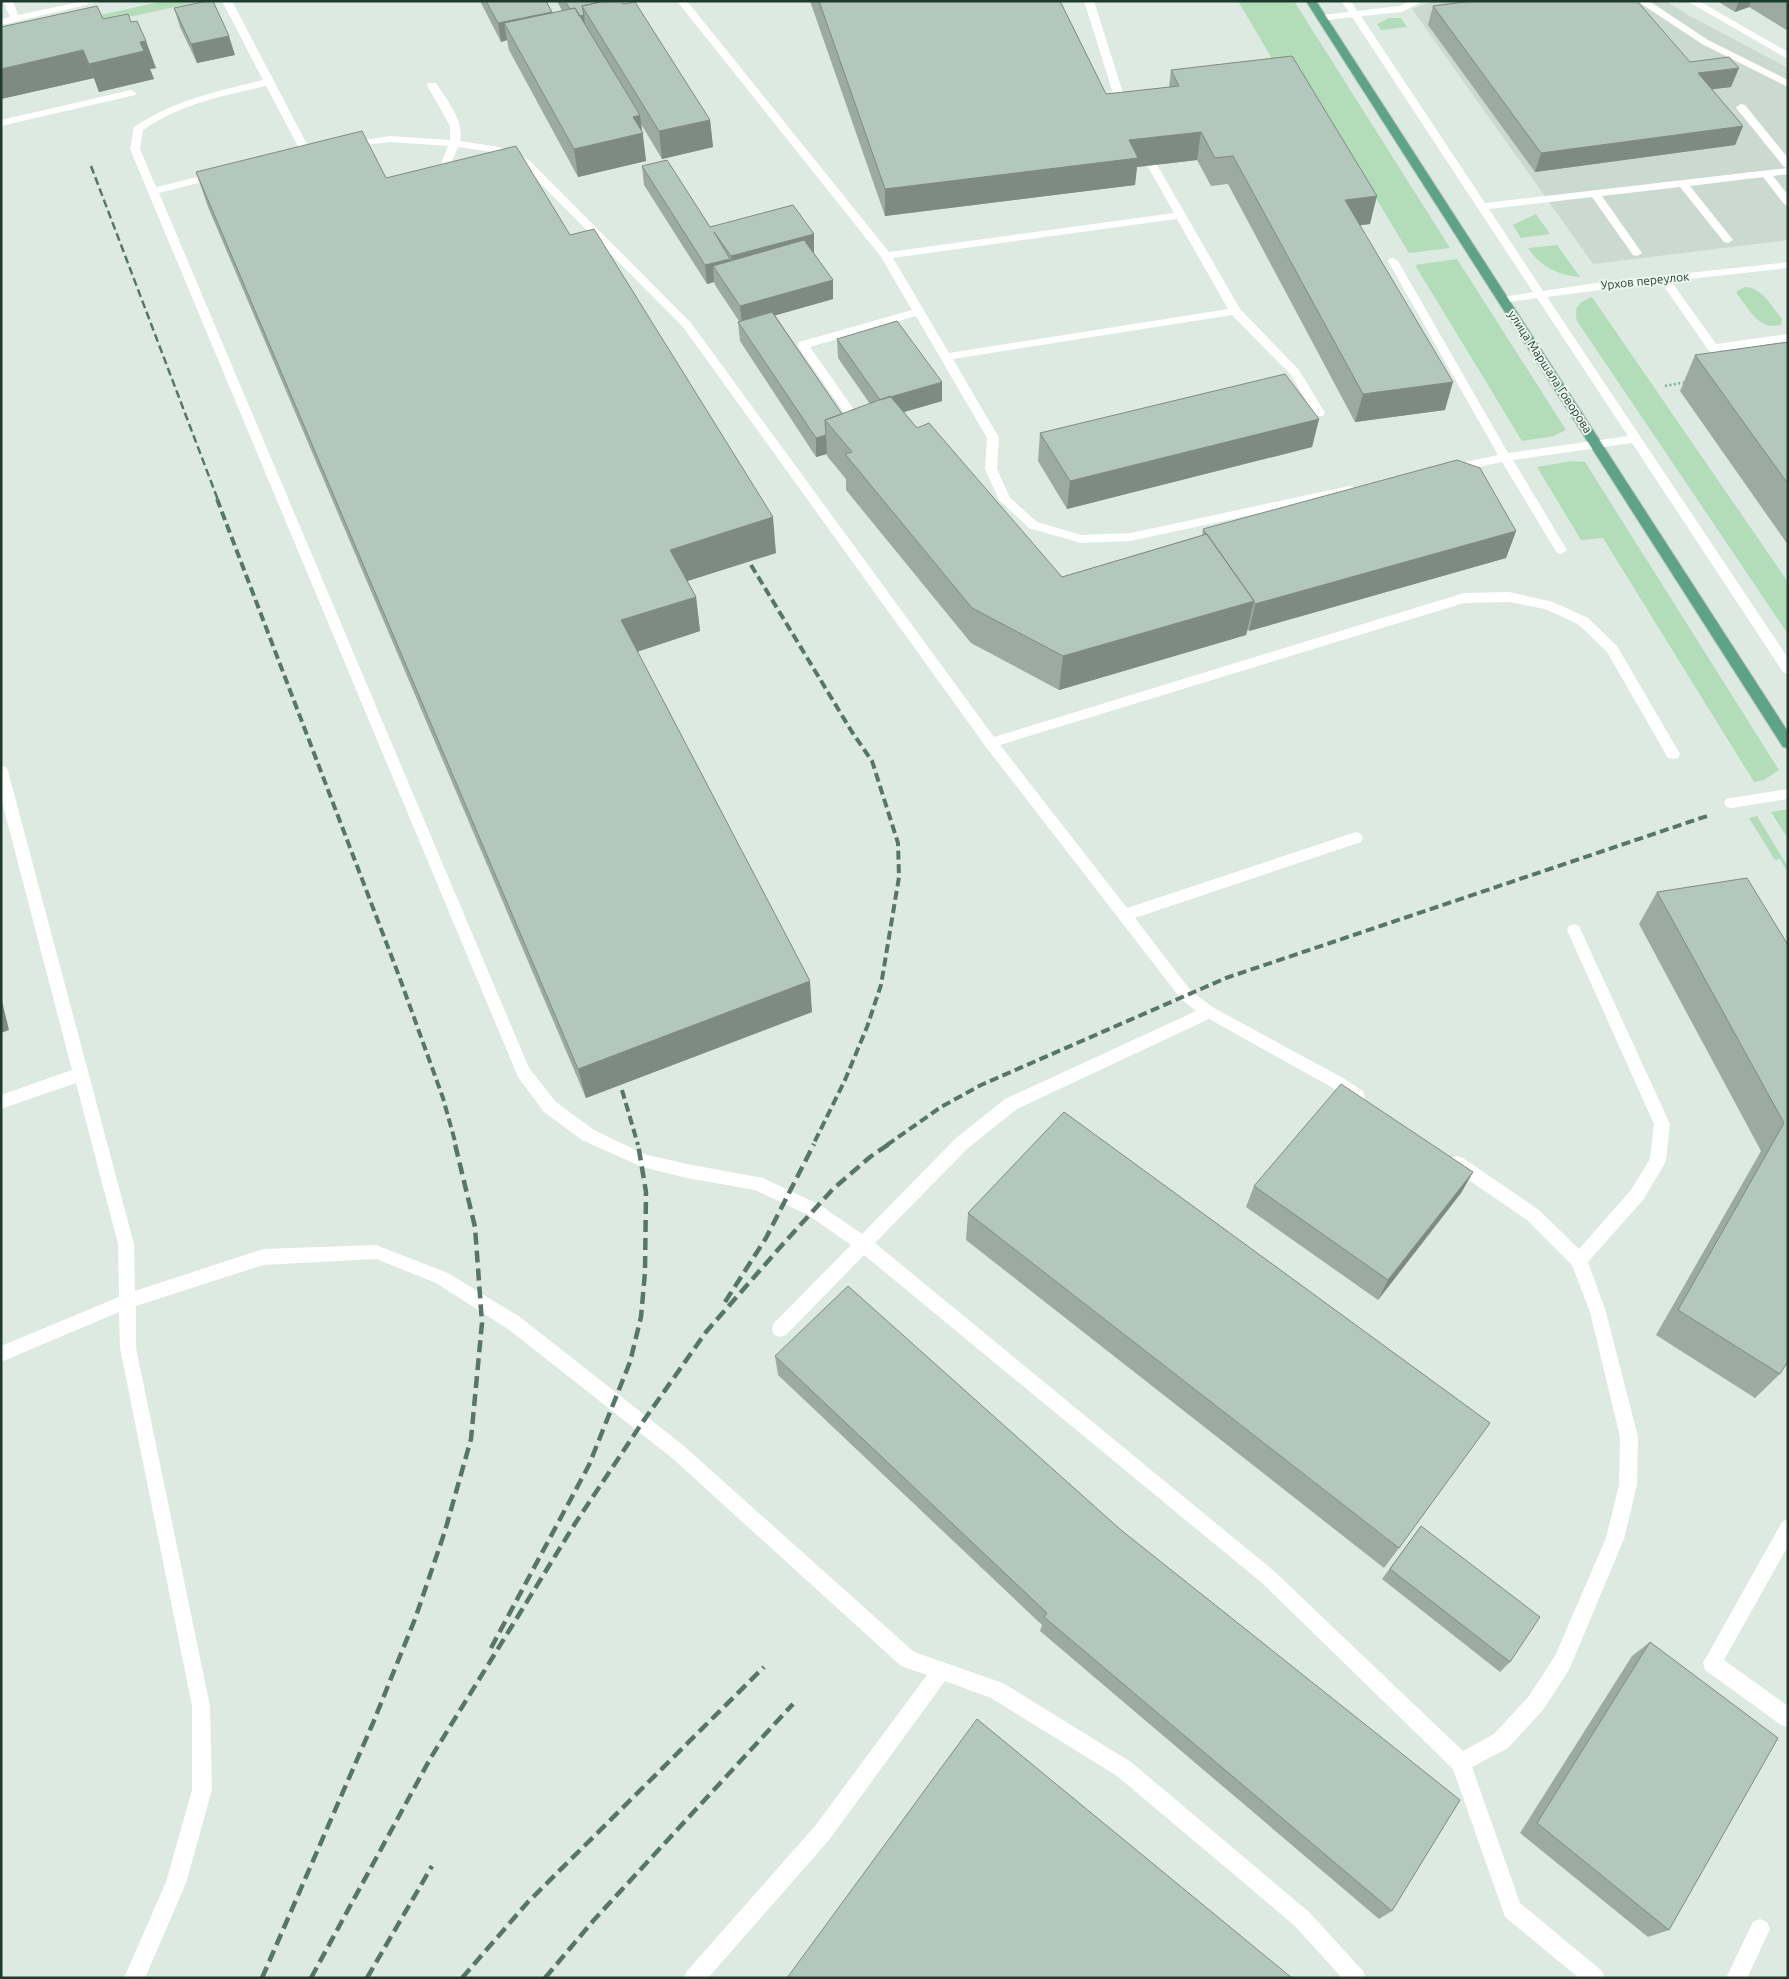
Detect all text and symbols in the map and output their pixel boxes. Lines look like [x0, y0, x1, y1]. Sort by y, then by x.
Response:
street label: Урхов переулок [1600, 269, 1690, 292]
street label: улица Маршала Говорова [1506, 308, 1595, 435]

